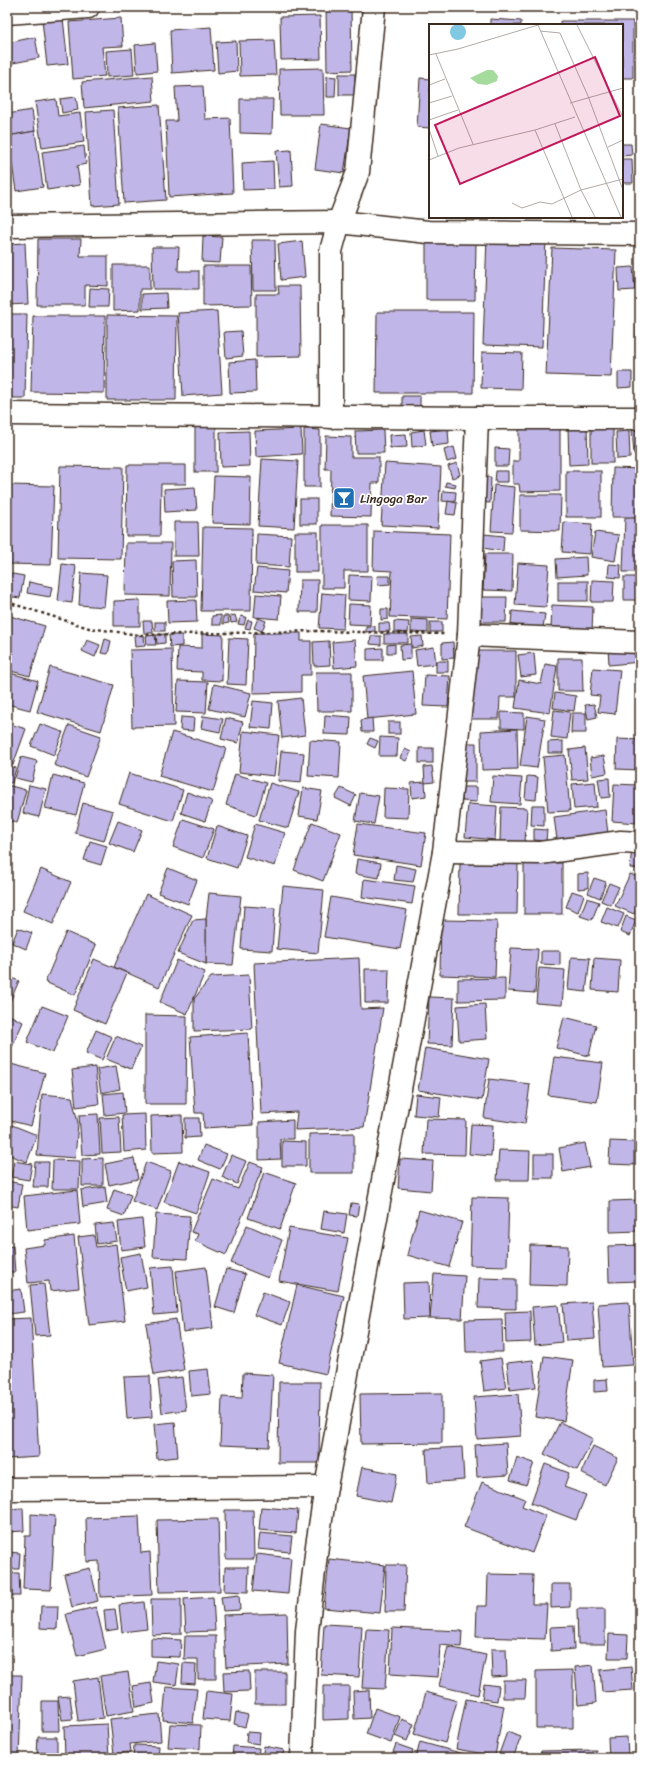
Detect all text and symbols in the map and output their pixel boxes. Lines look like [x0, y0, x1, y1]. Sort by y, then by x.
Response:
inset map [429, 24, 623, 218]
bar icon: Lingoga Bar [331, 485, 357, 511]
place label: Lingoga Bar [360, 487, 427, 510]

